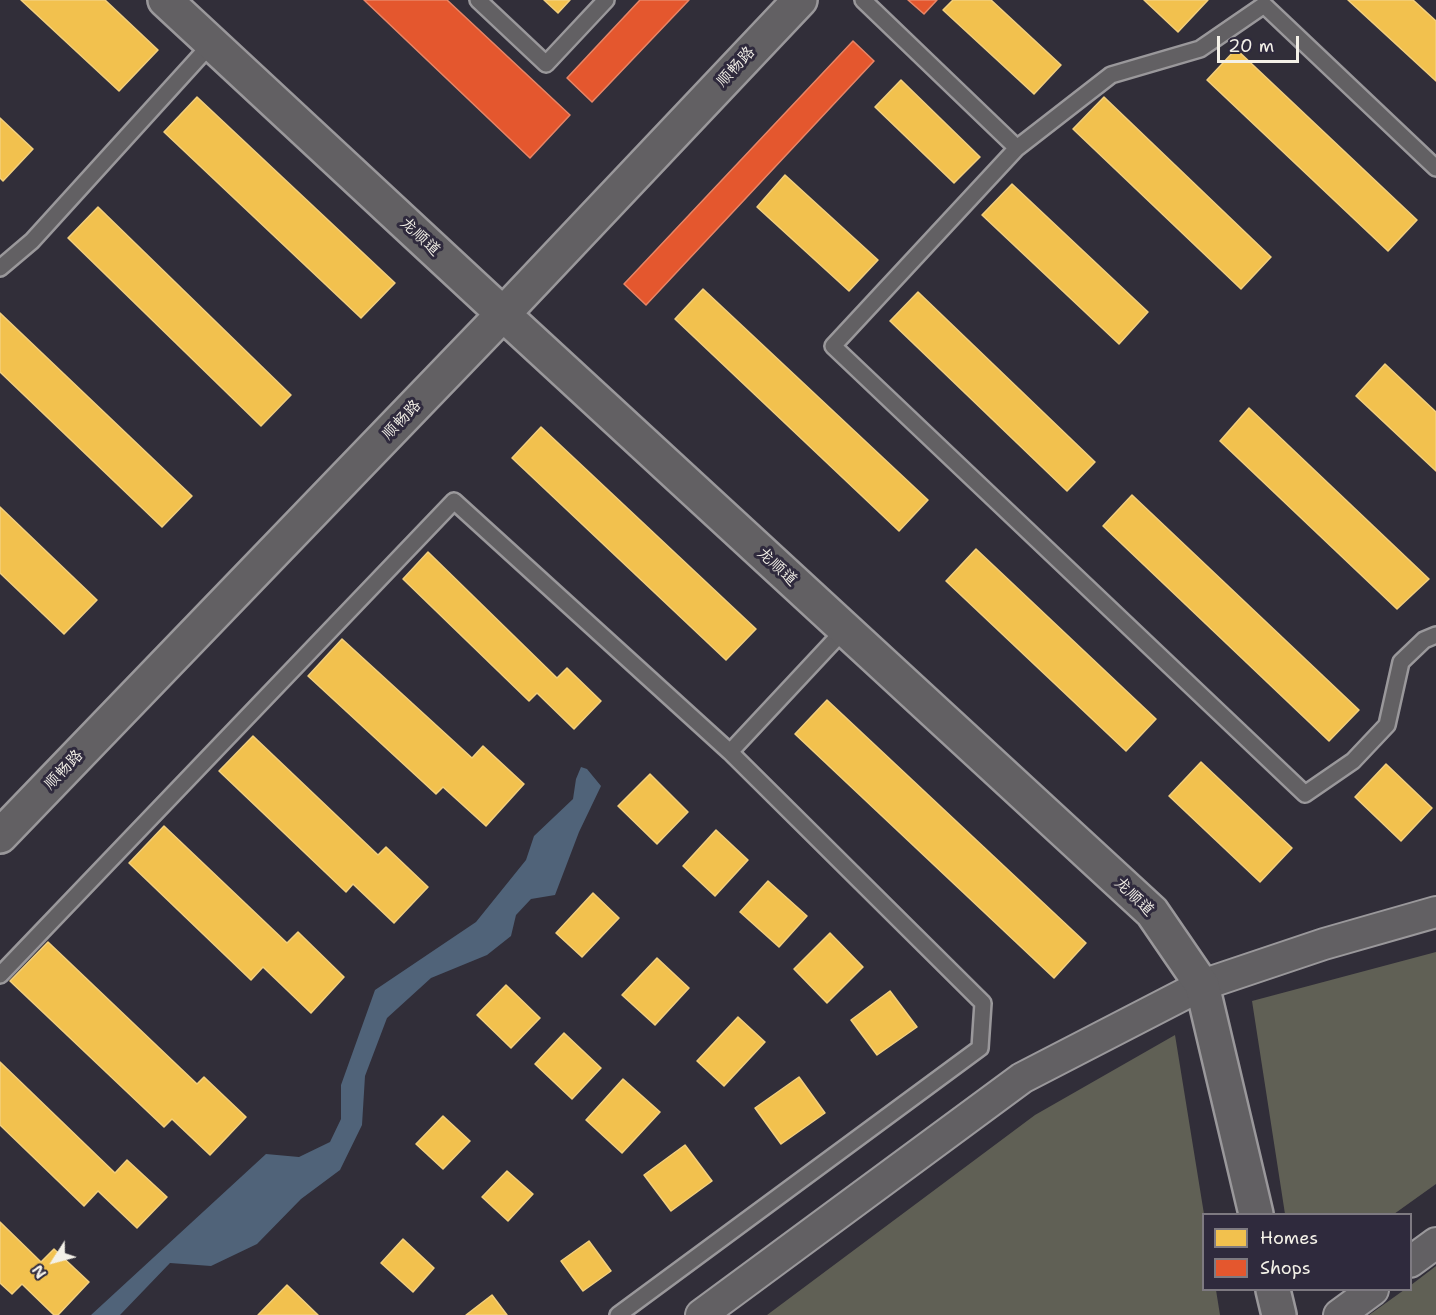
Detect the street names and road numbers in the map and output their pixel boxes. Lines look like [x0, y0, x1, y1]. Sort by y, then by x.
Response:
street label: 顺畅路 [713, 43, 759, 91]
street label: 龙顺道 [396, 214, 444, 260]
street label: 顺畅路 [378, 396, 426, 444]
street label: 龙顺道 [753, 544, 801, 590]
street label: 顺畅路 [40, 746, 88, 794]
street label: 龙顺道 [1110, 873, 1158, 921]

